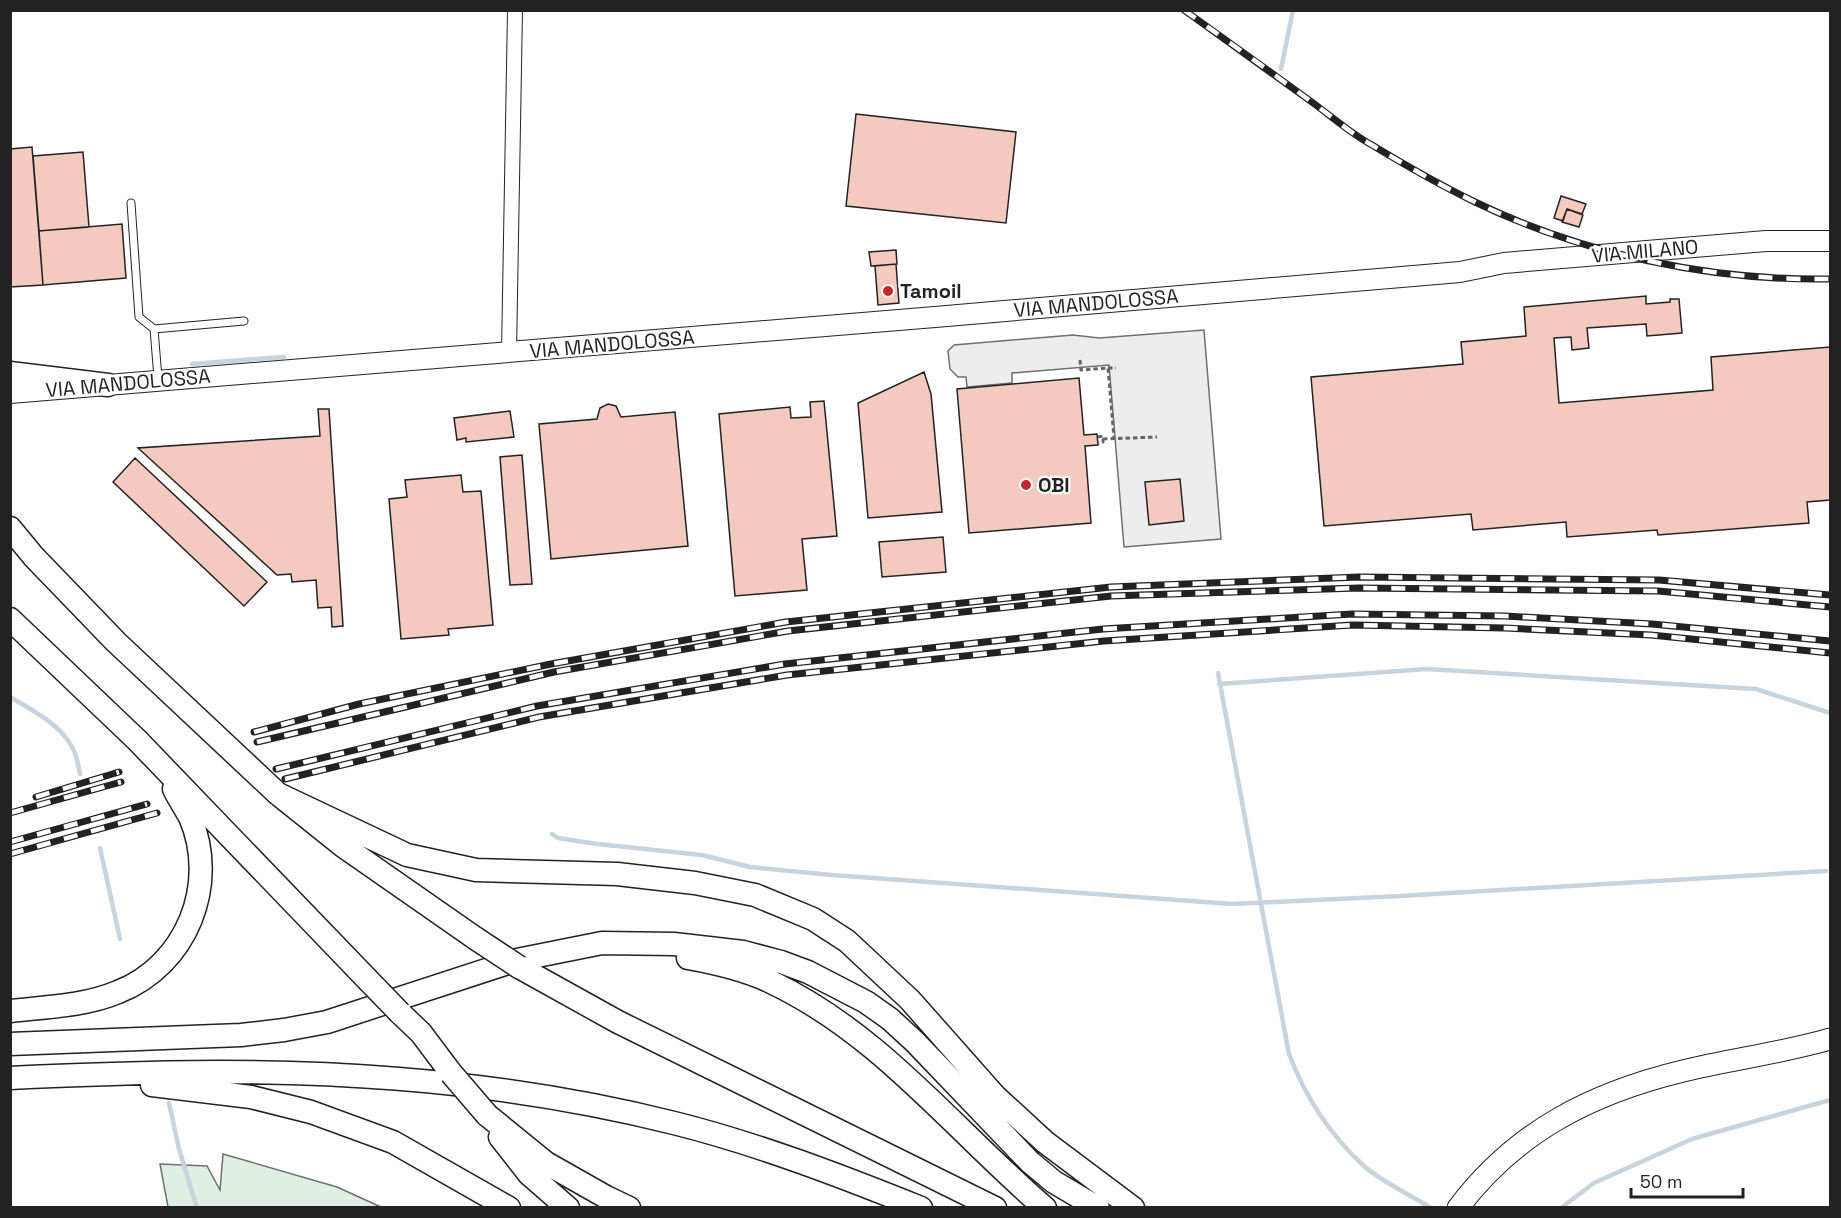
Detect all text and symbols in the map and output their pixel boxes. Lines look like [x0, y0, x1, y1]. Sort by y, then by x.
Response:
street label: VIA MILANO [1591, 233, 1699, 269]
place label: Tamoil [900, 278, 962, 304]
street label: VIA MANDOLOSSA [1012, 283, 1180, 323]
marker: Tamoil [881, 284, 895, 298]
street label: VIA MANDOLOSSA [528, 324, 696, 364]
street label: VIA MANDOLOSSA [44, 363, 212, 403]
place label: OBI [1038, 472, 1070, 498]
marker: OBI [1019, 478, 1033, 492]
scale bar [1631, 1161, 1744, 1199]
text: 50 m [1640, 1170, 1682, 1193]

